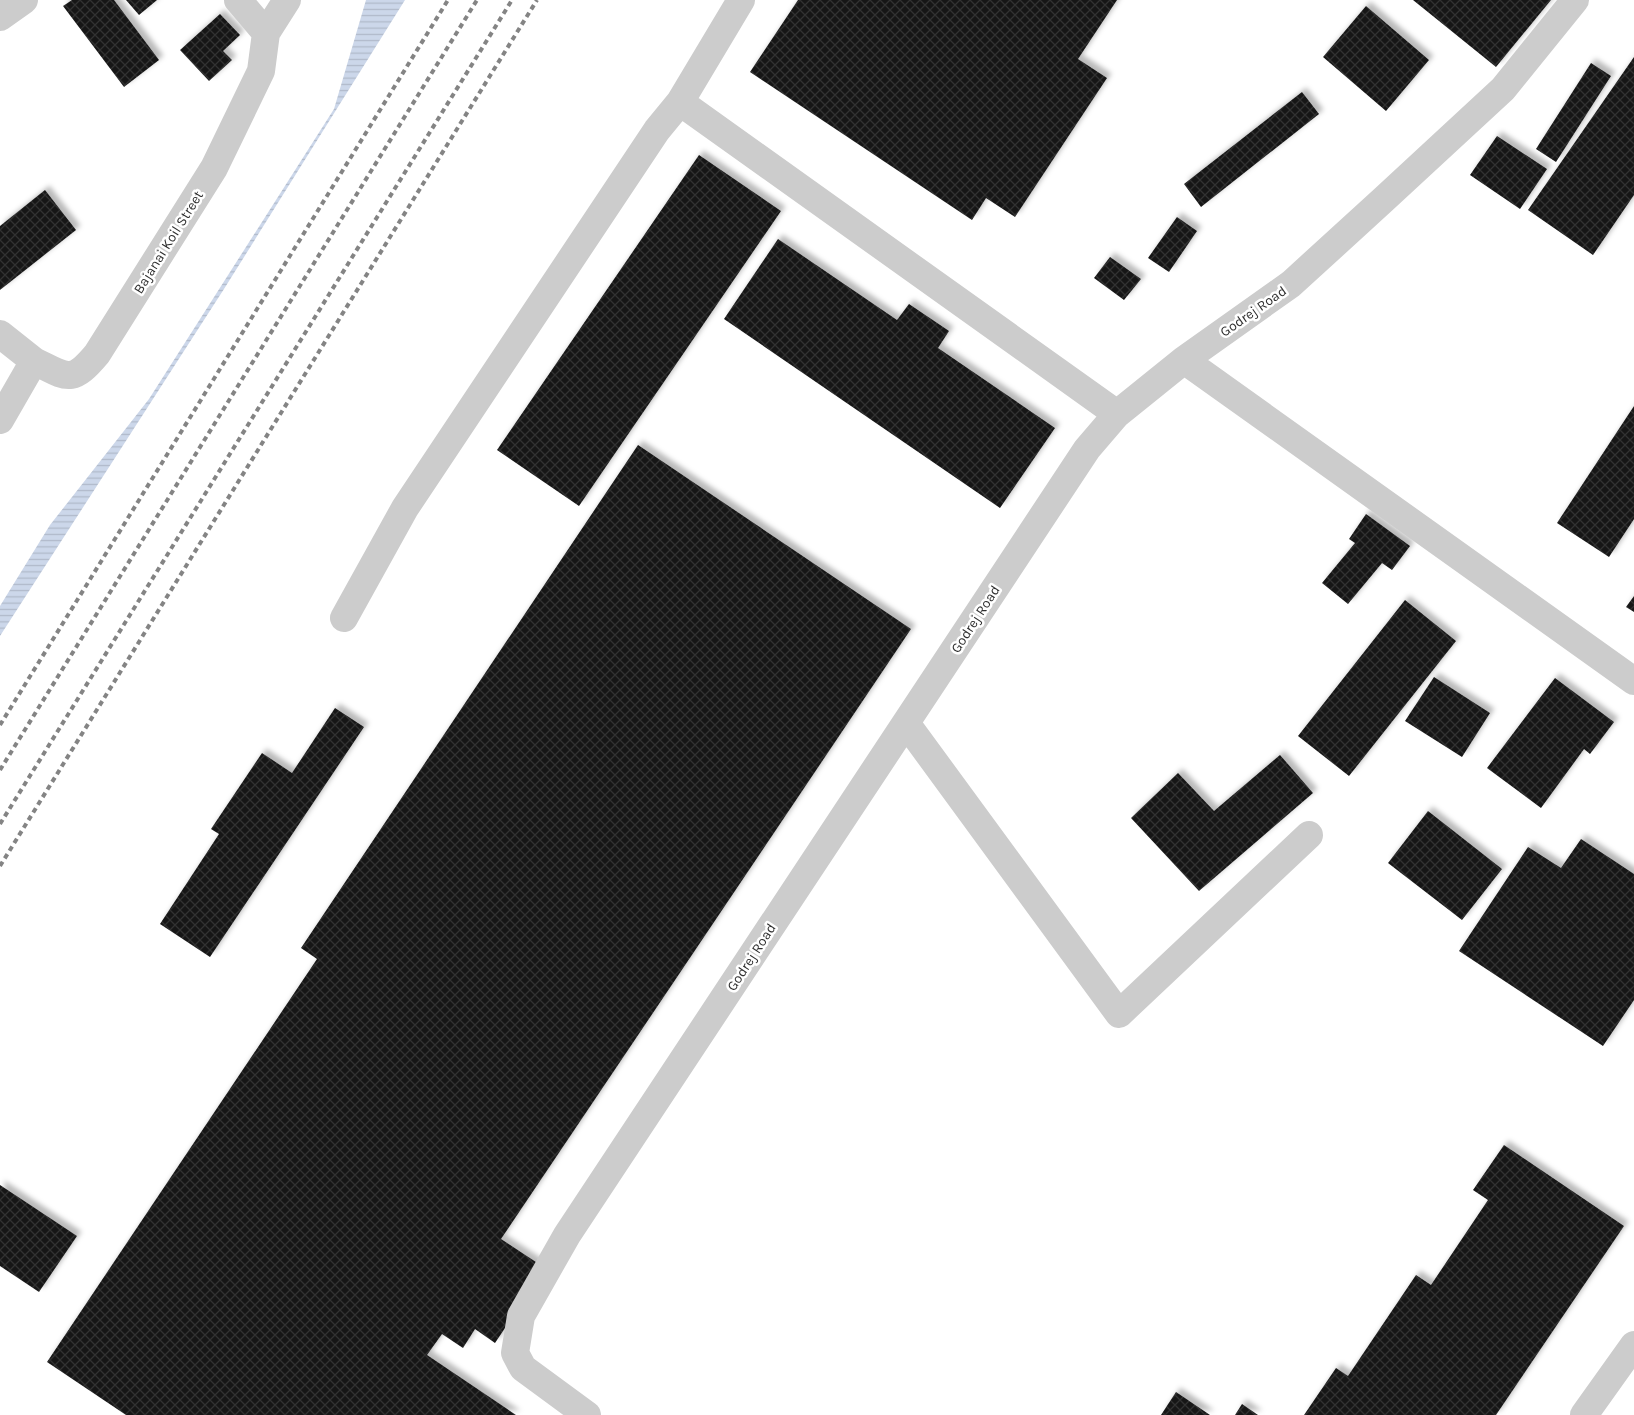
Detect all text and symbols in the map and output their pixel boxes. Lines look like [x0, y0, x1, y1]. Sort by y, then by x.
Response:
street label: Bajanai Koil Street [130, 188, 207, 297]
street label: Godrej Road [1217, 282, 1290, 340]
street label: Godrej Road [947, 582, 1004, 656]
street label: Godrej Road [723, 920, 780, 994]

